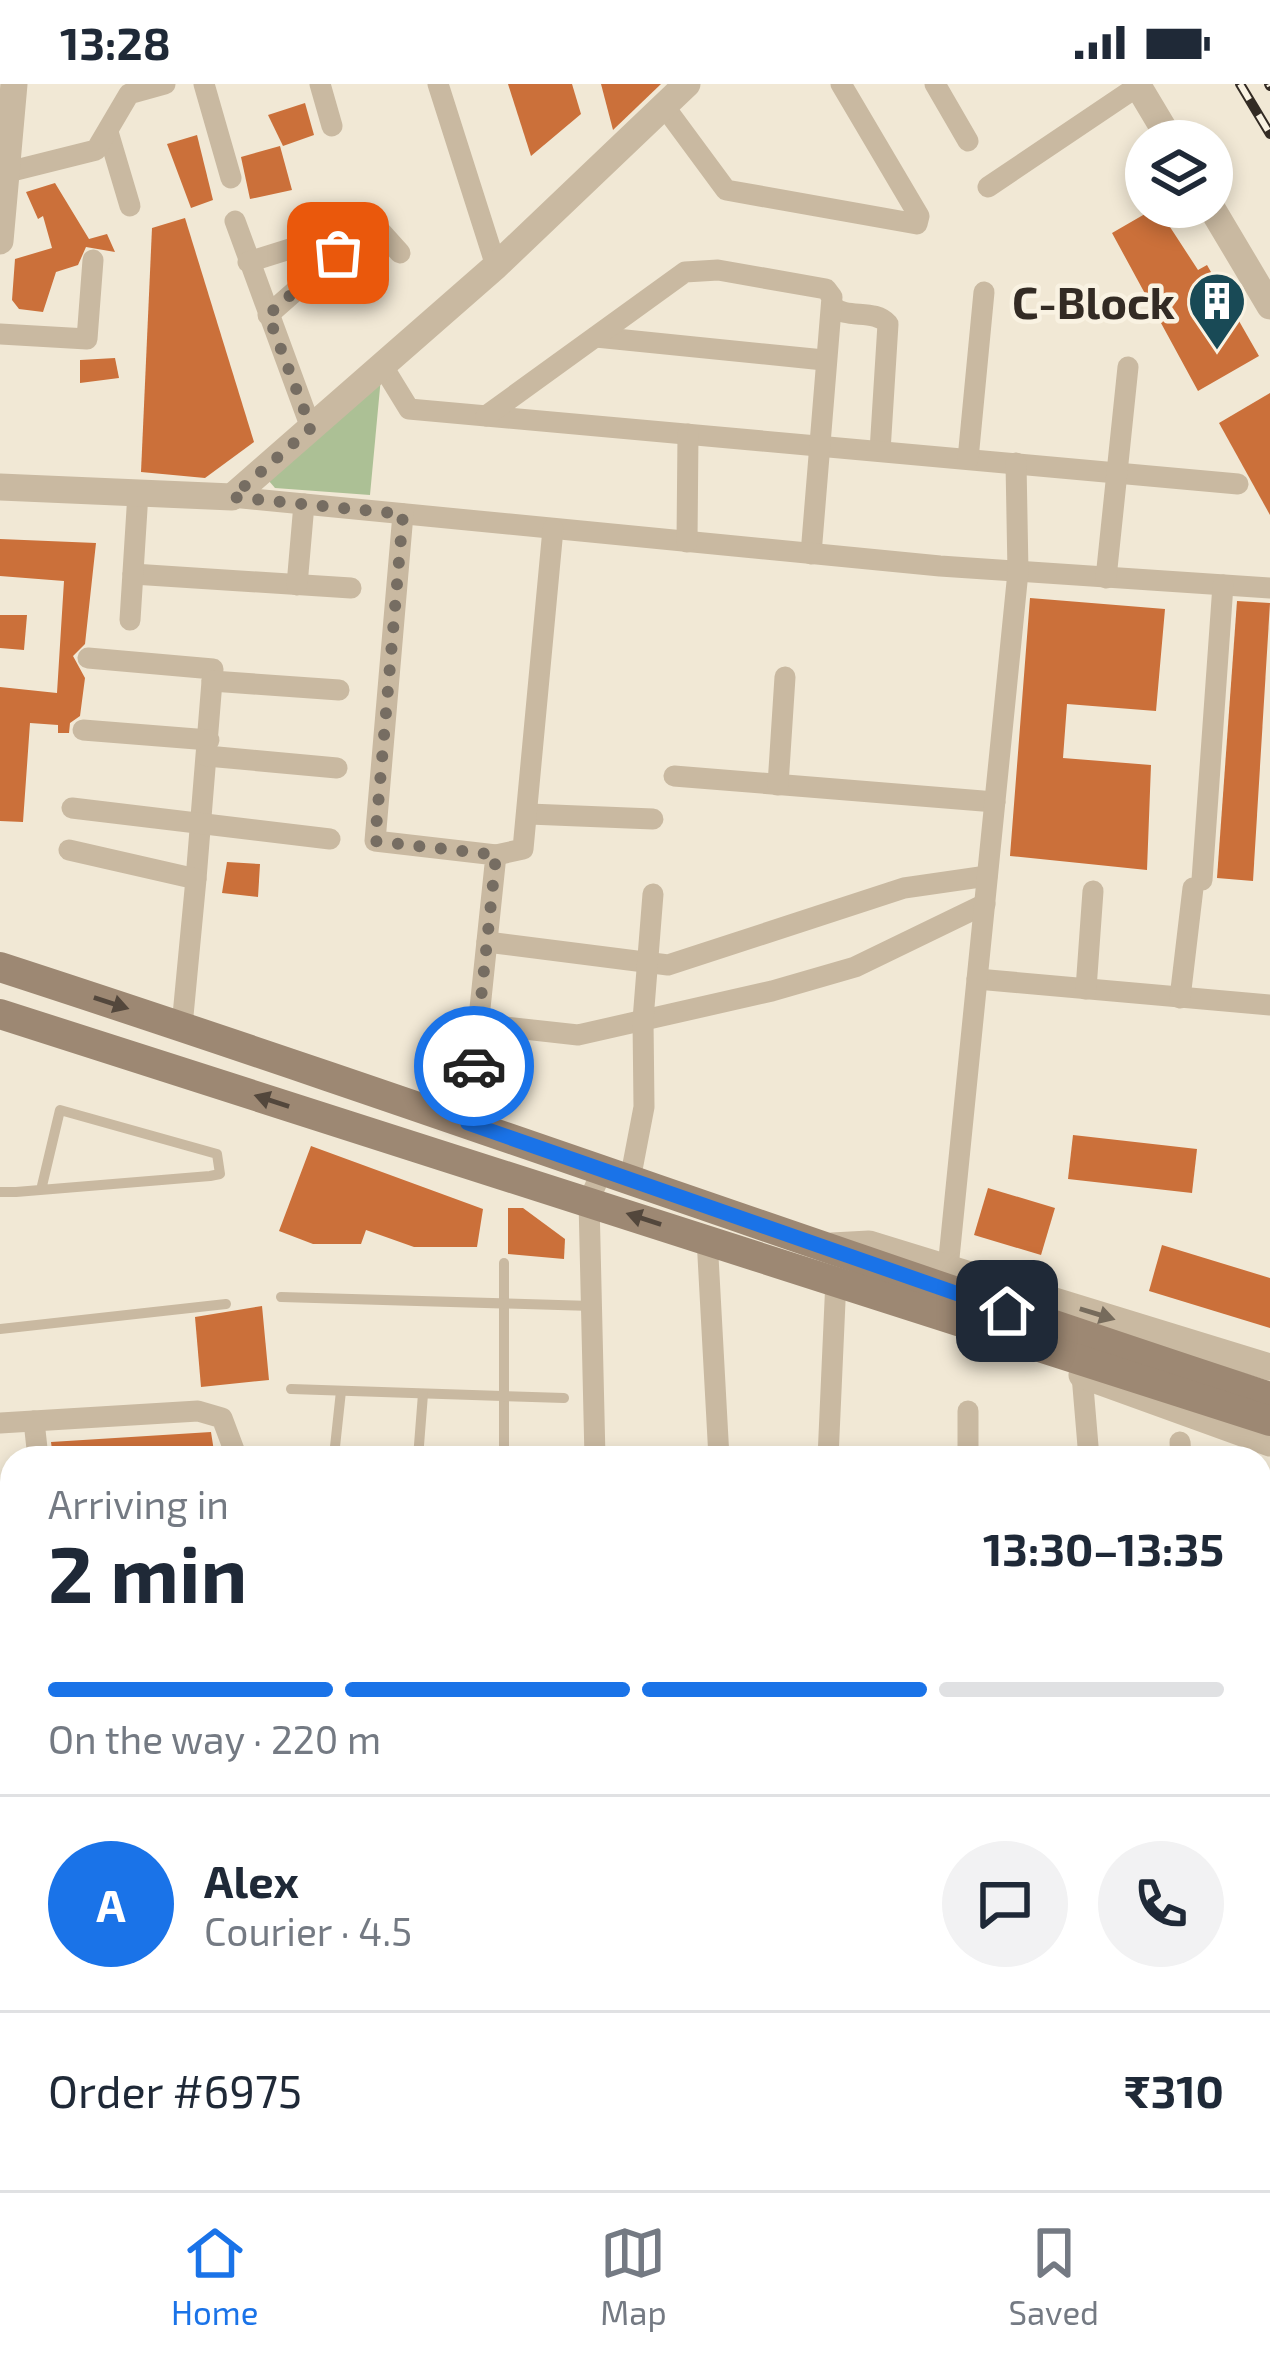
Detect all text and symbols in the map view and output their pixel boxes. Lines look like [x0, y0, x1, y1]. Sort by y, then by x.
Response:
text: 13:28 [60, 15, 171, 69]
map controls [1125, 120, 1233, 228]
button: layers [1125, 120, 1233, 228]
pin [287, 202, 389, 304]
icon: bag [305, 220, 371, 286]
building icon: C-Block [1186, 270, 1248, 352]
place label: C-Block [1012, 274, 1175, 328]
one-way arrow [93, 995, 130, 1014]
courier [414, 1006, 534, 1126]
icon: car [441, 1033, 507, 1099]
one-way arrow [253, 1091, 290, 1109]
one-way arrow [625, 1208, 662, 1227]
pin [956, 1260, 1058, 1362]
icon: home [974, 1278, 1040, 1344]
one-way arrow [1079, 1306, 1116, 1324]
text: Arriving in [48, 1480, 229, 1527]
text: 13:30–13:35 [983, 1521, 1224, 1575]
text: 2 min [48, 1525, 247, 1619]
text: On the way · 220 m [48, 1715, 381, 1762]
button: chat [942, 1841, 1068, 1967]
button: phone [1098, 1841, 1224, 1967]
text: Alex [204, 1853, 299, 1907]
text: A [96, 1877, 126, 1931]
text: Courier · 4.5 [204, 1907, 412, 1954]
text: Order #6975 [48, 2063, 302, 2117]
text: ₹310 [1124, 2063, 1224, 2117]
tab: Home [171, 2220, 258, 2332]
tab: Map [600, 2220, 667, 2332]
tab: Saved [1008, 2220, 1099, 2332]

